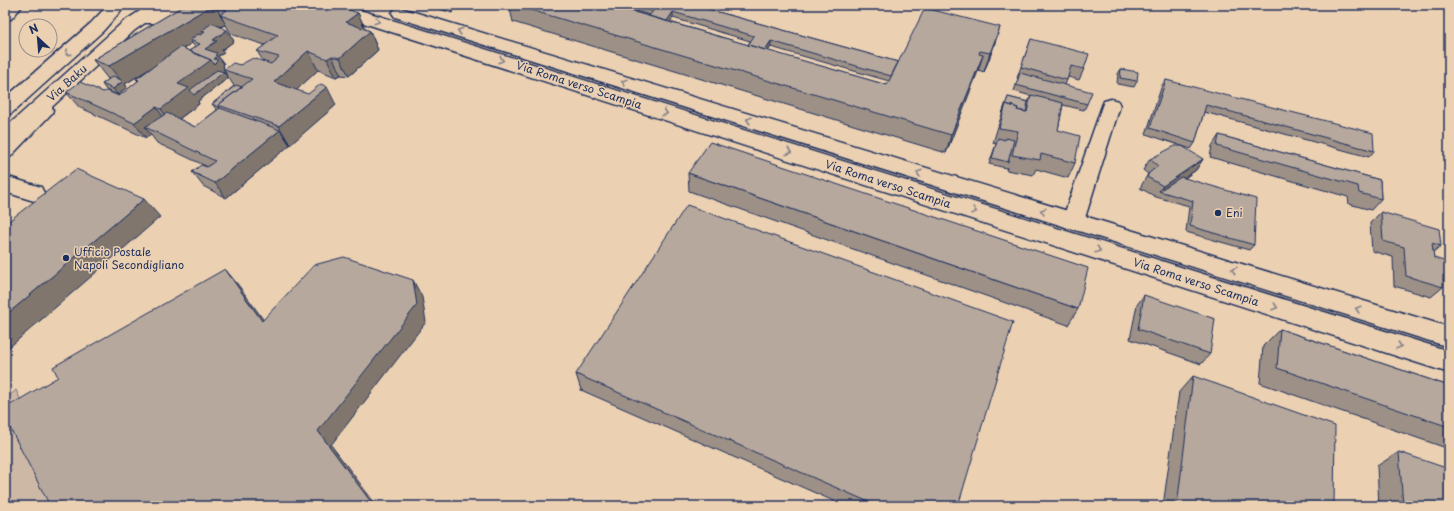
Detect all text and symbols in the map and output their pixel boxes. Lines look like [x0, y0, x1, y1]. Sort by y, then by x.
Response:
one-way arrow [373, 16, 380, 25]
north arrow [18, 18, 58, 58]
text: N [26, 19, 41, 38]
one-way arrow [457, 27, 464, 36]
one-way arrow [65, 48, 72, 55]
one-way arrow [497, 56, 504, 64]
street label: Via Roma verso Scampia [514, 56, 644, 113]
street label: Via Baku [43, 60, 91, 105]
one-way arrow [621, 78, 628, 87]
one-way arrow [661, 108, 668, 117]
one-way arrow [745, 116, 752, 125]
one-way arrow [785, 147, 792, 156]
street label: Via Roma verso Scampia [823, 155, 953, 212]
one-way arrow [915, 169, 922, 178]
place label: Eni [1226, 204, 1243, 221]
one-way arrow [970, 206, 977, 215]
one-way arrow [1040, 207, 1047, 216]
marker: Eni [1213, 208, 1223, 218]
place label: Ufficio Postale Napoli Secondigliano [74, 243, 184, 273]
one-way arrow [1094, 245, 1101, 254]
marker: Ufficio Postale Napoli Secondigliano [61, 253, 71, 263]
street label: Via Roma verso Scampia [1131, 253, 1261, 310]
one-way arrow [1231, 266, 1238, 275]
one-way arrow [1271, 302, 1278, 310]
one-way arrow [1355, 305, 1362, 314]
one-way arrow [1395, 341, 1402, 350]

